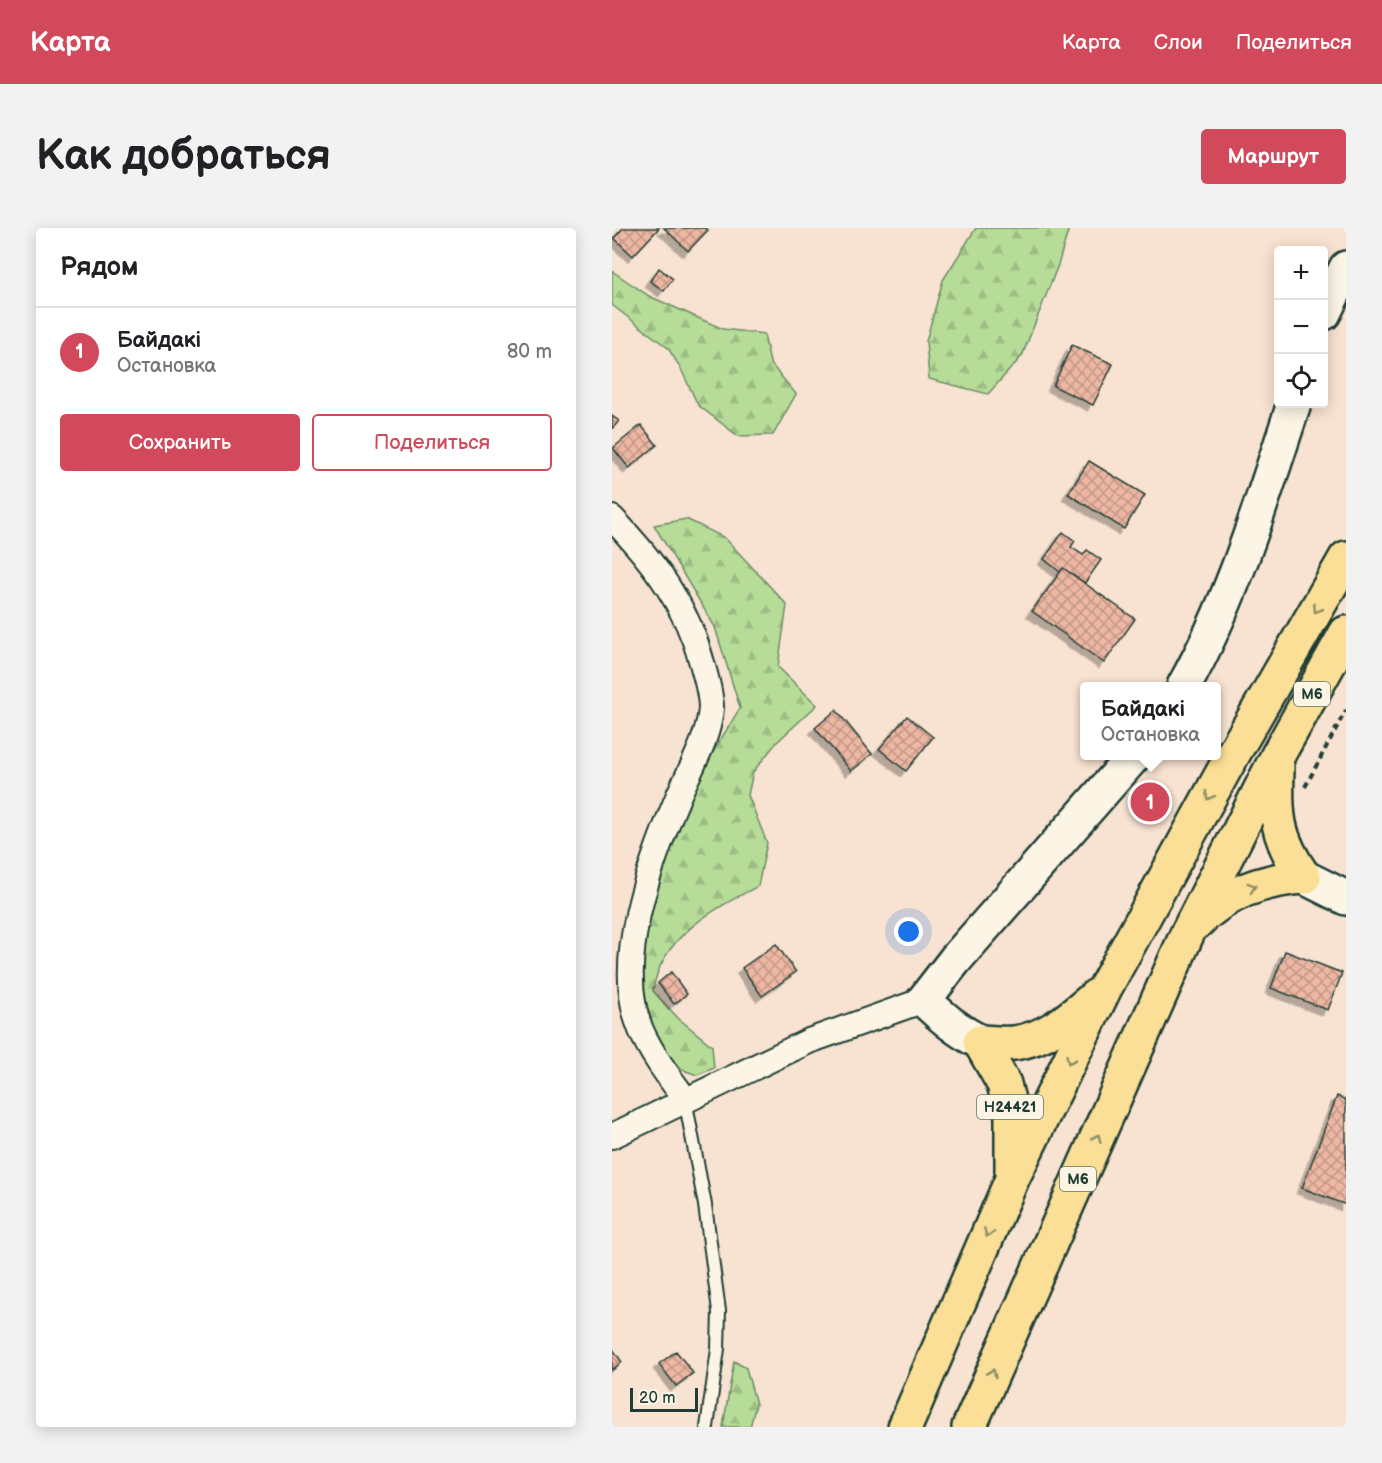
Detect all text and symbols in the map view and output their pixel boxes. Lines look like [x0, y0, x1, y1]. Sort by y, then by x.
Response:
text: Карта [30, 26, 110, 59]
text: Карта [1062, 30, 1121, 55]
text: Слои [1154, 30, 1203, 55]
text: Поделиться [1236, 30, 1352, 55]
button: Маршрут [1201, 129, 1346, 184]
text: Как добраться [36, 131, 331, 182]
map controls [1274, 246, 1328, 408]
button: + [1274, 246, 1328, 300]
text: Рядом [60, 252, 138, 283]
button: − [1274, 300, 1328, 354]
text: Байдакі [117, 327, 201, 354]
text: 1 [75, 340, 84, 364]
text: 80 m [507, 340, 552, 364]
text: Остановка [117, 354, 216, 378]
button: locate [1274, 354, 1328, 408]
button: Сохранить [60, 414, 300, 471]
button: Поделиться [312, 414, 552, 471]
one-way arrow [1312, 603, 1324, 613]
popup [1080, 682, 1221, 760]
road number: М6 [1294, 682, 1330, 706]
text: Байдакі [1101, 696, 1185, 723]
text: Остановка [1101, 723, 1200, 747]
pin: 1 [1130, 780, 1170, 824]
one-way arrow [1205, 790, 1216, 801]
one-way arrow [1246, 881, 1257, 894]
your location [894, 917, 923, 946]
one-way arrow [1066, 1053, 1077, 1064]
road number: Н24421 [977, 1095, 1043, 1119]
one-way arrow [1089, 1133, 1101, 1144]
road number: М6 [1060, 1167, 1096, 1191]
one-way arrow [983, 1226, 995, 1237]
one-way arrow [985, 1369, 997, 1380]
scale bar [630, 1385, 698, 1412]
text: 20 m [639, 1389, 675, 1408]

